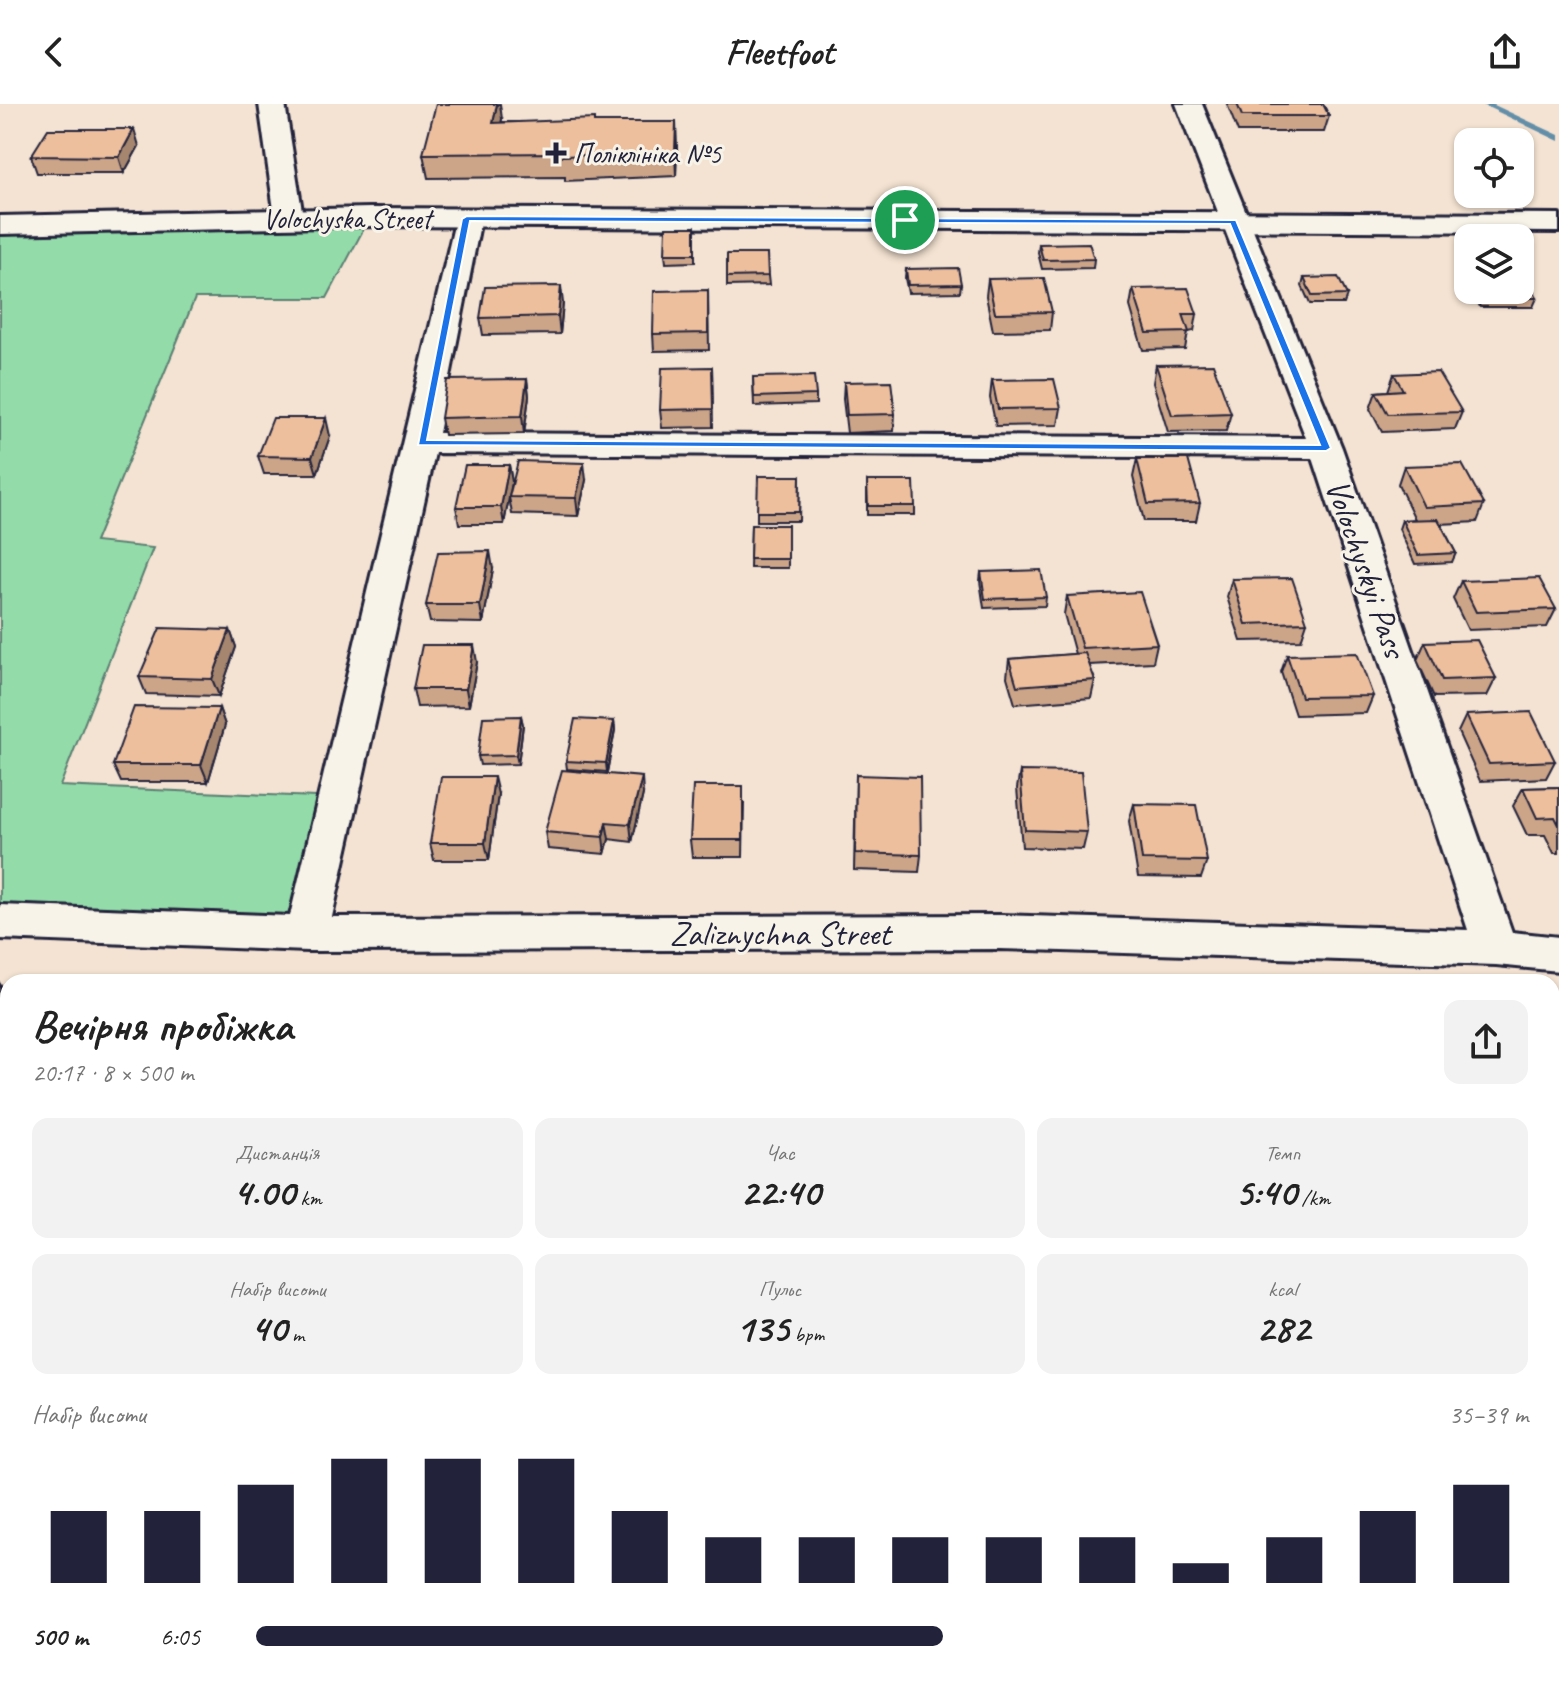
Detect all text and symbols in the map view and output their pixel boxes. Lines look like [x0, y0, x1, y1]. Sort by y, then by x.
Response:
text: Fleetfoot [725, 29, 834, 75]
icon: back [32, 30, 76, 74]
icon: share [1483, 30, 1527, 74]
map controls [1454, 128, 1534, 304]
button: locate [1454, 128, 1534, 208]
place label: Поліклініка №5 [574, 136, 722, 171]
marker: Поліклініка №5 [545, 142, 567, 164]
pin [871, 186, 939, 254]
icon: arrive [883, 198, 927, 242]
street label: Volochyska Street [263, 201, 435, 236]
button: layers [1454, 224, 1534, 304]
street label: Volochyskyi Pass [1316, 473, 1418, 666]
street label: Zaliznychna Street [670, 912, 894, 955]
text: Вечірня пробіжка [32, 998, 292, 1053]
button: share [1444, 1000, 1528, 1084]
text: 20:17 · 8 × 500 m [32, 1056, 193, 1089]
text: Дистанція [235, 1139, 319, 1167]
text: Час [766, 1139, 794, 1167]
text: Темп [1265, 1139, 1300, 1167]
text: 4.00 [233, 1167, 295, 1217]
text: 22:40 [740, 1167, 820, 1217]
text: 5:40 [1235, 1167, 1296, 1217]
text: km [295, 1184, 322, 1212]
text: /km [1296, 1184, 1330, 1212]
text: Набір висоти [229, 1275, 325, 1303]
text: Пульс [759, 1275, 801, 1303]
text: kcal [1268, 1275, 1297, 1303]
text: 40 [251, 1303, 287, 1353]
text: 135 [736, 1303, 789, 1353]
text: 282 [1256, 1303, 1310, 1353]
text: m [287, 1320, 304, 1348]
text: bpm [789, 1320, 824, 1348]
text: Набір висоти [32, 1398, 145, 1431]
text: 35–39 m [1449, 1398, 1528, 1431]
text: 500 m [32, 1620, 88, 1653]
text: 6:05 [160, 1620, 200, 1653]

